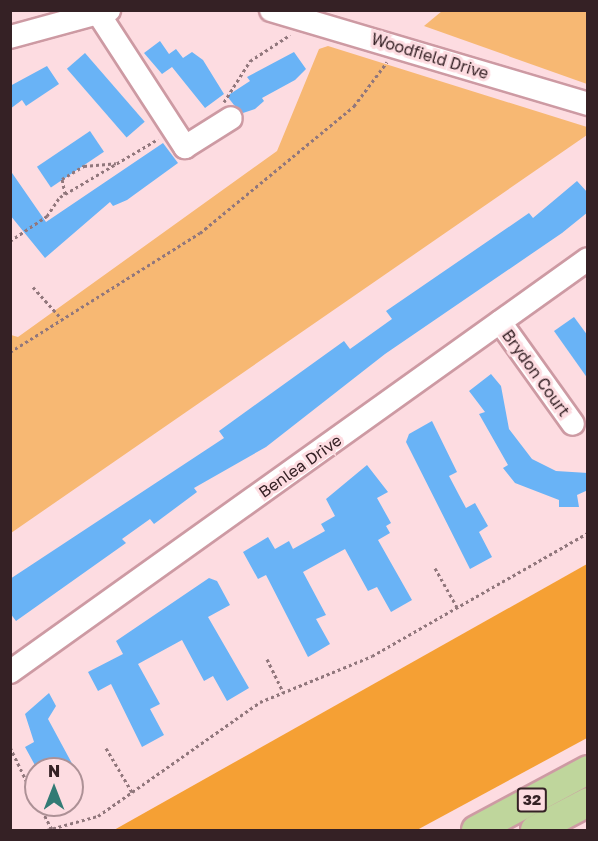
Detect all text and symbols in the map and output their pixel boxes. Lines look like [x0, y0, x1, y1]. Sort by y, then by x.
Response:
street label: Woodfield Drive [369, 29, 491, 83]
street label: Brydon Court [498, 326, 574, 420]
street label: Benlea Drive [255, 430, 345, 502]
north arrow [24, 757, 84, 817]
text: N [48, 761, 60, 781]
road number: 32 [516, 788, 548, 812]

